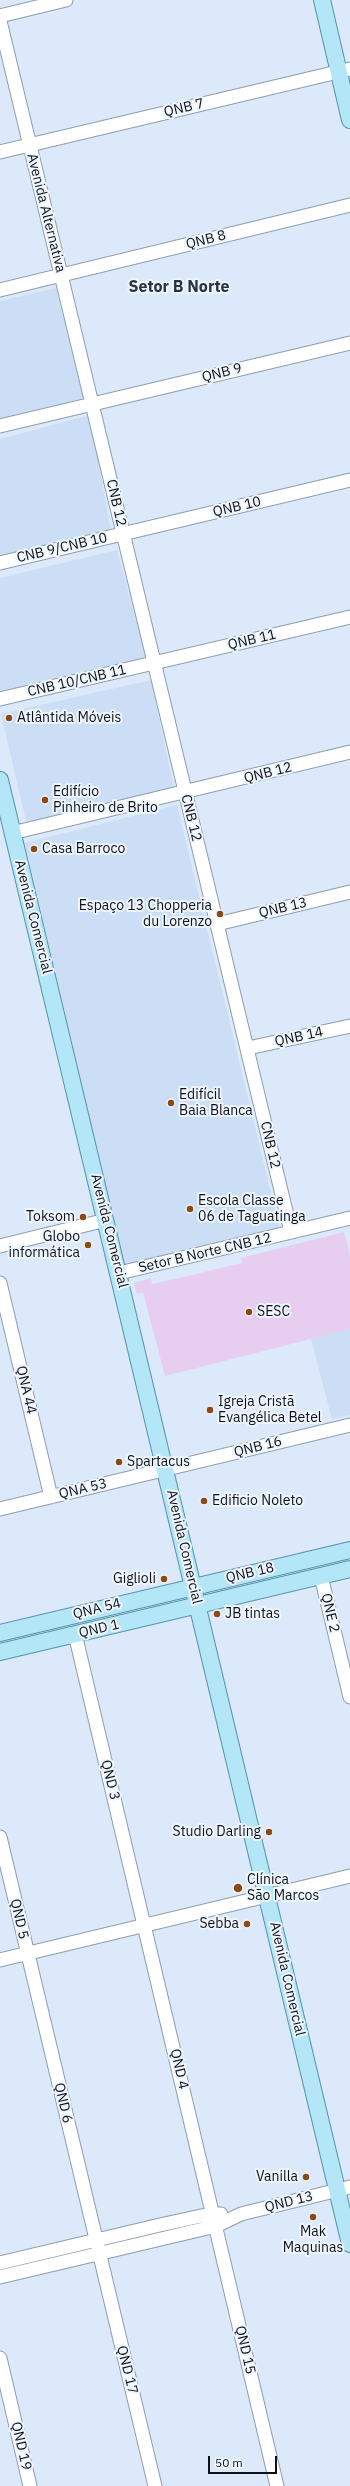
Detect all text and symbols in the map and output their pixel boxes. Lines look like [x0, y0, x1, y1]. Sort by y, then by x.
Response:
street label: QNB 7 [162, 95, 206, 121]
street label: Avenida Alternativa [23, 152, 69, 274]
street label: QNB 8 [184, 227, 228, 253]
district label: Setor B Norte [129, 277, 229, 297]
street label: QNB 9 [200, 360, 244, 386]
street label: CNB 12 [102, 478, 130, 528]
street label: QNB 10 [211, 493, 263, 521]
street label: CNB 9/CNB 10 [15, 529, 109, 567]
street label: QNB 11 [226, 626, 278, 654]
street label: CNB 10/CNB 11 [26, 661, 128, 701]
place label: Atlântida Móveis [17, 710, 121, 726]
marker: Atlântida Móveis [4, 713, 14, 723]
street label: QNB 12 [242, 759, 294, 787]
place label: Edifício Pinheiro de Brito [53, 784, 158, 816]
street label: CNB 12 [177, 793, 205, 843]
marker: Edifício Pinheiro de Brito [40, 795, 50, 805]
place label: Casa Barroco [42, 841, 125, 857]
marker: Casa Barroco [29, 844, 39, 854]
street label: Avenida Comercial [11, 858, 55, 976]
street label: QNB 13 [257, 894, 309, 922]
place label: Espaço 13 Chopperia du Lorenzo [79, 898, 212, 930]
marker: Espaço 13 Chopperia du Lorenzo [215, 909, 225, 919]
street label: QNB 14 [273, 1024, 325, 1050]
place label: Edifícil Baia Blanca [179, 1087, 253, 1120]
marker: Edifícil Baia Blanca [166, 1098, 176, 1108]
street label: CNB 12 [256, 1120, 284, 1170]
street label: Avenida Comercial [87, 1172, 131, 1290]
place label: Escola Classe 06 de Taguatinga [198, 1193, 306, 1226]
marker: Escola Classe 06 de Taguatinga [185, 1204, 195, 1214]
place label: Toksom [26, 1209, 75, 1225]
marker: Toksom [78, 1212, 88, 1222]
place label: Globo informática [8, 1229, 80, 1262]
street label: Setor B Norte CNB 12 [137, 1230, 273, 1276]
marker: Globo informática [83, 1240, 93, 1250]
place label: SESC [257, 1304, 290, 1320]
marker: SESC [244, 1307, 254, 1317]
street label: QNA 44 [12, 1364, 40, 1416]
place label: Igreja Cristã Evangélica Betel [218, 1394, 322, 1426]
marker: Igreja Cristã Evangélica Betel [205, 1405, 215, 1415]
street label: QNB 16 [232, 1433, 284, 1461]
place label: Spartacus [127, 1454, 190, 1470]
marker: Spartacus [114, 1457, 124, 1467]
street label: QNA 53 [57, 1475, 109, 1503]
street label: Avenida Comercial [163, 1488, 205, 1606]
place label: Edificio Noleto [212, 1493, 303, 1509]
marker: Edificio Noleto [199, 1496, 209, 1506]
street label: QNB 18 [224, 1559, 276, 1587]
place label: Giglioli [113, 1571, 156, 1587]
marker: Giglioli [159, 1574, 169, 1584]
street label: QNE 2 [317, 1592, 343, 1634]
street label: QNA 54 [71, 1595, 123, 1623]
place label: JB tintas [225, 1606, 280, 1622]
marker: JB tintas [212, 1609, 222, 1619]
street label: QND 1 [77, 1616, 121, 1642]
street label: QND 3 [97, 1758, 123, 1802]
place label: Studio Darling [173, 1824, 261, 1840]
marker: Studio Darling [264, 1827, 274, 1837]
place label: Clínica São Marcos [247, 1872, 319, 1904]
marker: Clínica São Marcos [232, 1882, 244, 1894]
street label: QND 5 [6, 1897, 32, 1941]
place label: Sebba [199, 1916, 239, 1932]
marker: Sebba [242, 1919, 252, 1929]
street label: Avenida Comercial [266, 1920, 308, 2038]
street label: QND 4 [166, 2047, 192, 2091]
street label: QND 6 [50, 2081, 76, 2125]
place label: Vanilla [256, 2169, 298, 2185]
marker: Vanilla [301, 2172, 311, 2182]
street label: QND 13 [263, 2188, 315, 2216]
marker: Mak Maquinas [308, 2212, 318, 2222]
place label: Mak Maquinas [283, 2224, 343, 2256]
street label: QND 15 [231, 2324, 259, 2376]
street label: QND 17 [113, 2344, 141, 2396]
street label: QND 19 [7, 2420, 35, 2472]
scale bar [210, 2448, 279, 2474]
text: 50 m [215, 2455, 243, 2470]

